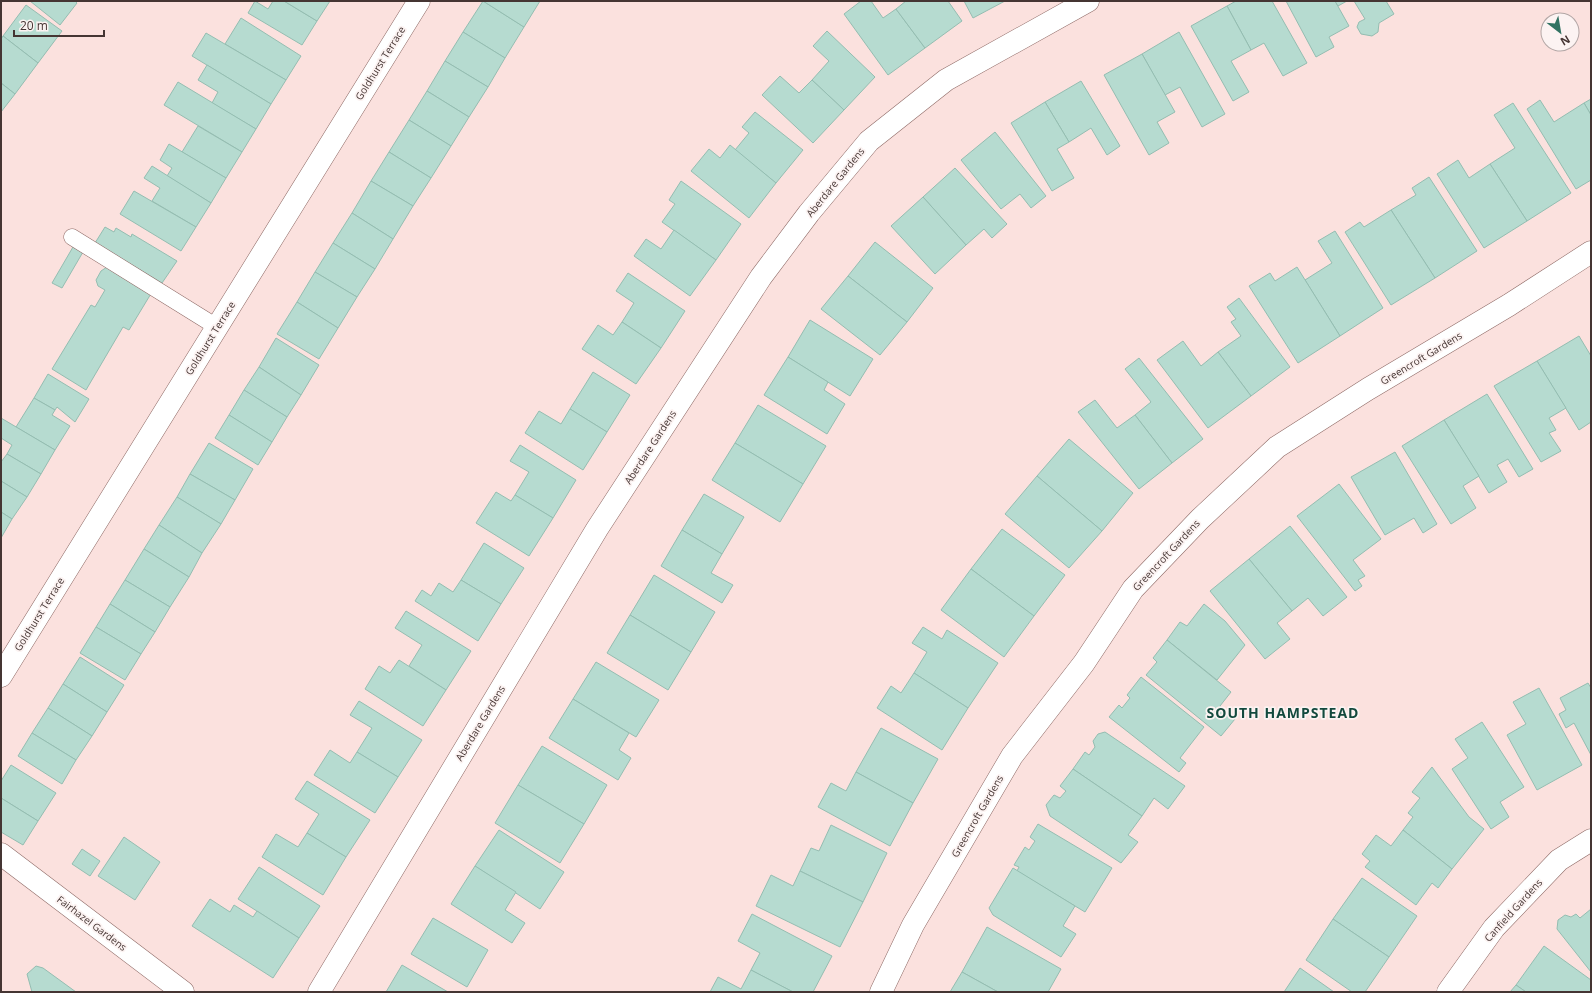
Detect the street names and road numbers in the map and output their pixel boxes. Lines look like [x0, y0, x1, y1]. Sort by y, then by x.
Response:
street label: Goldhurst Terrace [352, 23, 409, 103]
street label: Aberdare Gardens [803, 144, 868, 220]
street label: Goldhurst Terrace [182, 298, 239, 378]
street label: Greencroft Gardens [1378, 328, 1465, 388]
street label: Aberdare Gardens [621, 407, 679, 487]
street label: Greencroft Gardens [1129, 516, 1203, 594]
street label: Goldhurst Terrace [11, 574, 68, 654]
street label: Aberdare Gardens [452, 682, 508, 763]
street label: Greencroft Gardens [948, 772, 1006, 860]
street label: Canfield Gardens [1481, 875, 1545, 945]
street label: Fairhazel Gardens [54, 892, 130, 954]

